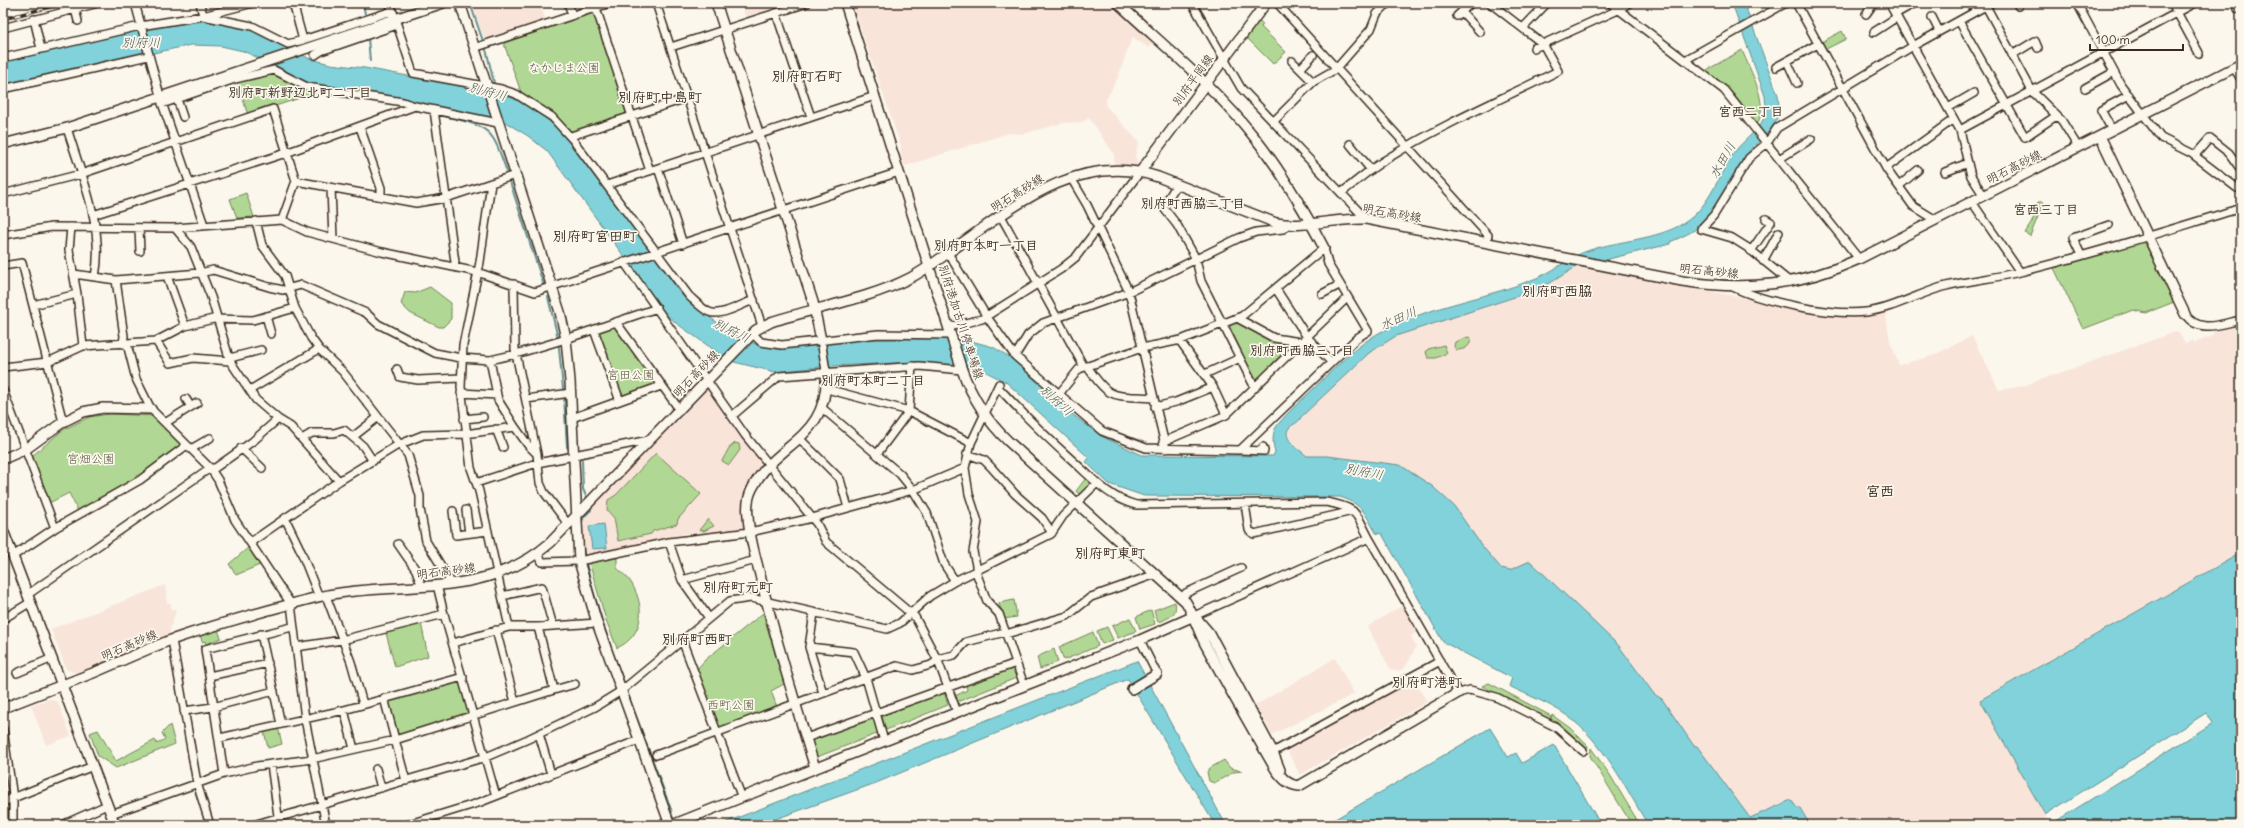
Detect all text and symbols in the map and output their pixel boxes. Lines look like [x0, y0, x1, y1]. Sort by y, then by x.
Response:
scale bar [2090, 26, 2183, 52]
text: 100 m [2096, 32, 2130, 47]
water label: 別府川 [121, 34, 161, 51]
street label: 別府平岡線 [1169, 51, 1216, 108]
park label: なかじま公園 [528, 60, 600, 75]
district label: 別府町石町 [772, 67, 842, 85]
water label: 別府川 [467, 78, 509, 105]
district label: 別府町新野辺北町二丁目 [228, 84, 372, 101]
district label: 別府町中島町 [618, 88, 702, 106]
district label: 宮西二丁目 [1718, 103, 1784, 120]
water label: 水田川 [1705, 139, 1740, 181]
street label: 明石高砂線 [1984, 146, 2044, 187]
street label: 明石高砂線 [987, 170, 1046, 215]
district label: 別府町西脇二丁目 [1141, 195, 1245, 212]
street label: 明石高砂線 [1361, 200, 1423, 225]
district label: 宮西三丁目 [2013, 201, 2079, 218]
district label: 別府町宮田町 [553, 227, 637, 245]
district label: 別府町本町一丁目 [934, 237, 1038, 254]
street label: 明石高砂線 [1678, 260, 1740, 281]
street label: 別府港加古川停車場線 [936, 262, 987, 381]
district label: 別府町西脇 [1522, 282, 1592, 300]
water label: 水田川 [1377, 303, 1419, 334]
water label: 別府川 [711, 314, 753, 347]
district label: 別府町西脇三丁目 [1250, 342, 1354, 359]
street label: 明石高砂線 [669, 347, 722, 400]
park label: 宮田公園 [607, 367, 655, 382]
district label: 別府町本町二丁目 [821, 372, 925, 389]
water label: 別府川 [1036, 381, 1077, 420]
park label: 宮畑公園 [67, 451, 115, 466]
water label: 別府川 [1343, 459, 1385, 484]
district label: 宮西 [1866, 482, 1894, 500]
district label: 別府町東町 [1075, 544, 1145, 562]
street label: 明石高砂線 [415, 559, 477, 582]
district label: 別府町元町 [703, 578, 773, 596]
street label: 明石高砂線 [98, 626, 159, 663]
district label: 別府町西町 [662, 630, 732, 648]
district label: 別府町港町 [1392, 673, 1462, 691]
park label: 西町公園 [707, 697, 755, 712]

